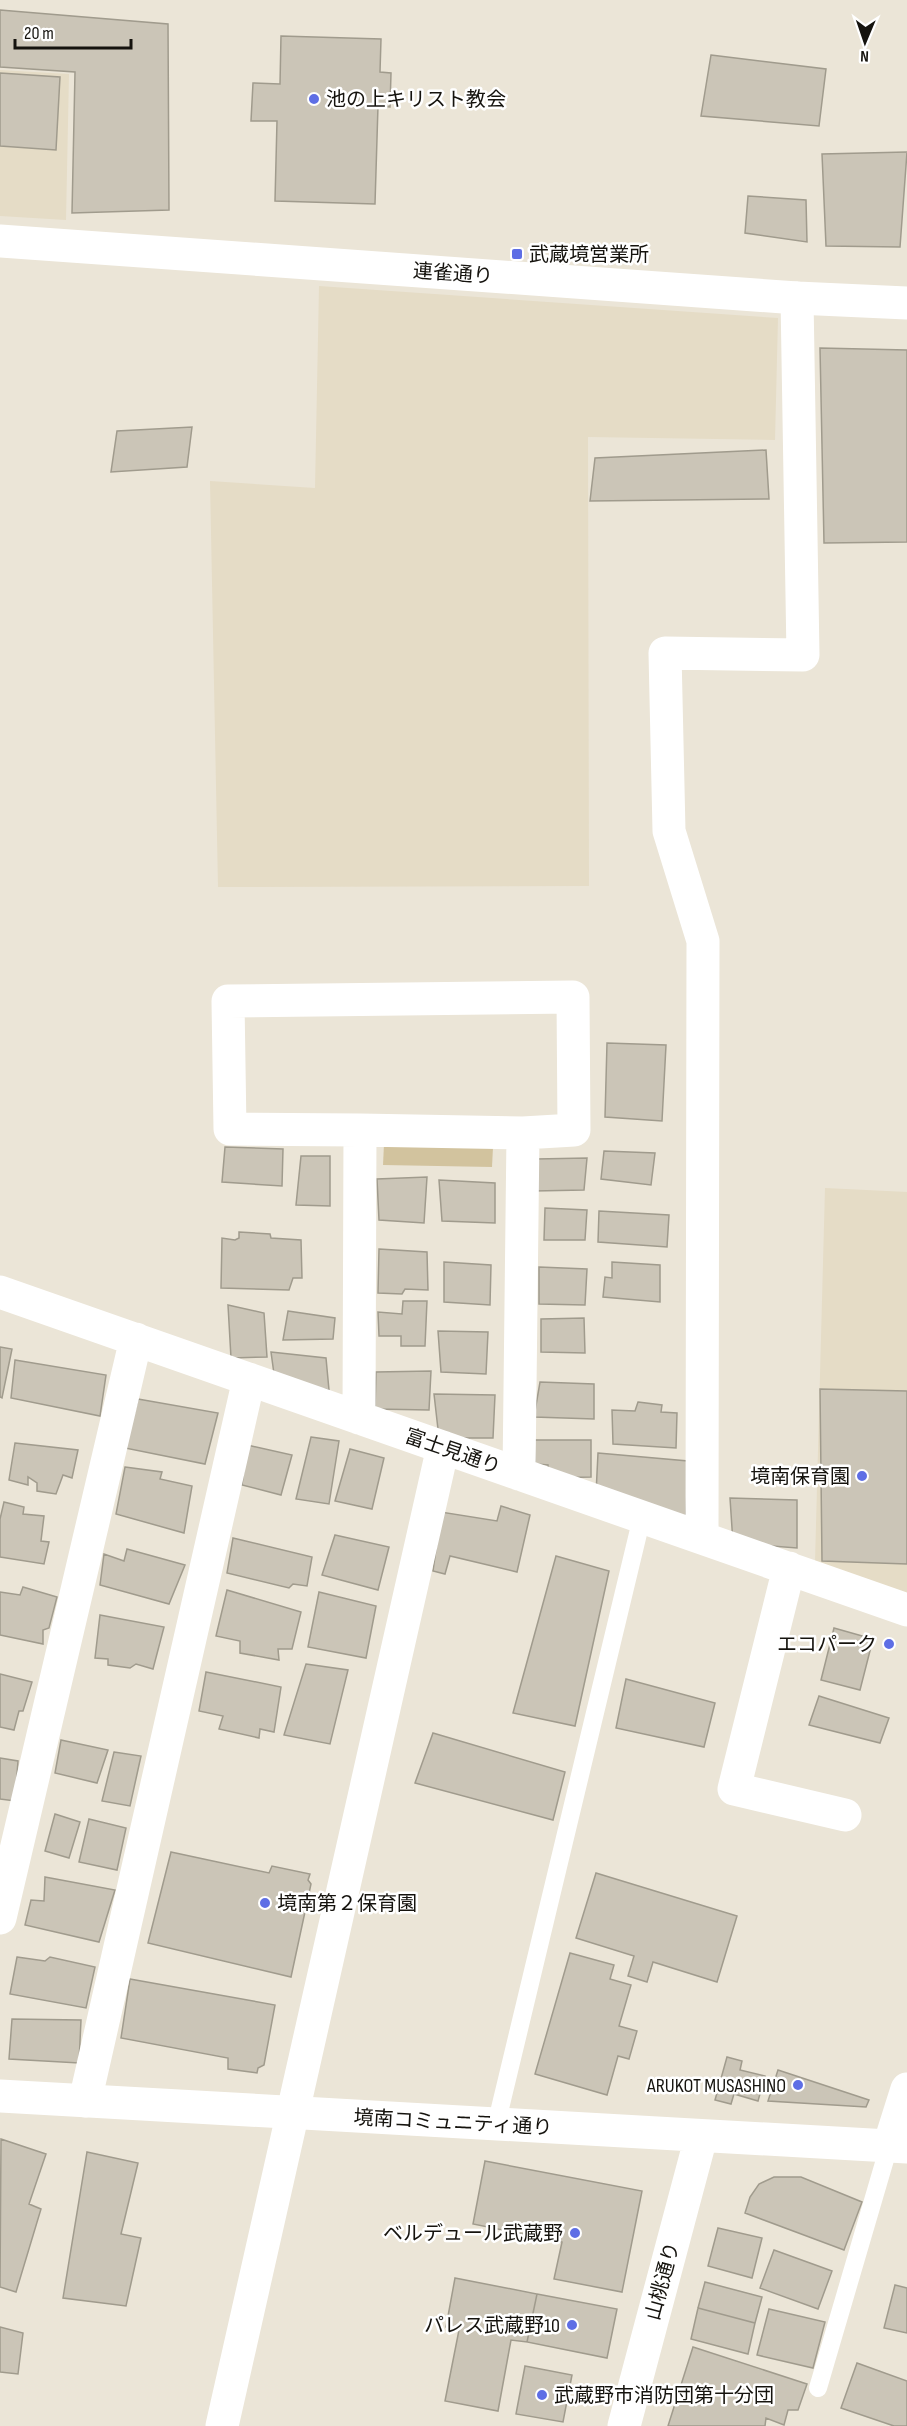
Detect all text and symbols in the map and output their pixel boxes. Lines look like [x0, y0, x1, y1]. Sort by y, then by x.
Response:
scale bar [15, 12, 130, 50]
north arrow [835, 12, 895, 72]
text: 20 m [24, 23, 54, 44]
text: N [860, 46, 869, 65]
place label: 池の上キリスト教会 [326, 88, 506, 112]
marker: 池の上キリスト教会 [307, 92, 321, 106]
place label: 武蔵境営業所 [529, 243, 649, 267]
marker: 武蔵境営業所 [510, 247, 524, 261]
street label: 連雀通り [412, 259, 494, 289]
street label: 富士見通り [401, 1424, 504, 1480]
place label: 境南保育園 [750, 1465, 850, 1489]
marker: 境南保育園 [855, 1469, 869, 1483]
place label: エコパーク [777, 1633, 877, 1657]
marker: エコパーク [882, 1637, 896, 1651]
place label: 境南第２保育園 [277, 1892, 417, 1916]
marker: 境南第２保育園 [258, 1896, 272, 1910]
place label: ARUKOT MUSASHINO [646, 2074, 786, 2098]
marker: ARUKOT MUSASHINO [791, 2078, 805, 2092]
street label: 境南コミュニティ通り [353, 2106, 553, 2140]
place label: ベルデュール武蔵野 [383, 2222, 563, 2246]
marker: ベルデュール武蔵野 [568, 2226, 582, 2240]
street label: 山桃通り [641, 2240, 685, 2323]
place label: パレス武蔵野10 [424, 2314, 560, 2338]
marker: パレス武蔵野10 [565, 2318, 579, 2332]
place label: 武蔵野市消防団第十分団 [554, 2384, 774, 2408]
marker: 武蔵野市消防団第十分団 [535, 2388, 549, 2402]

